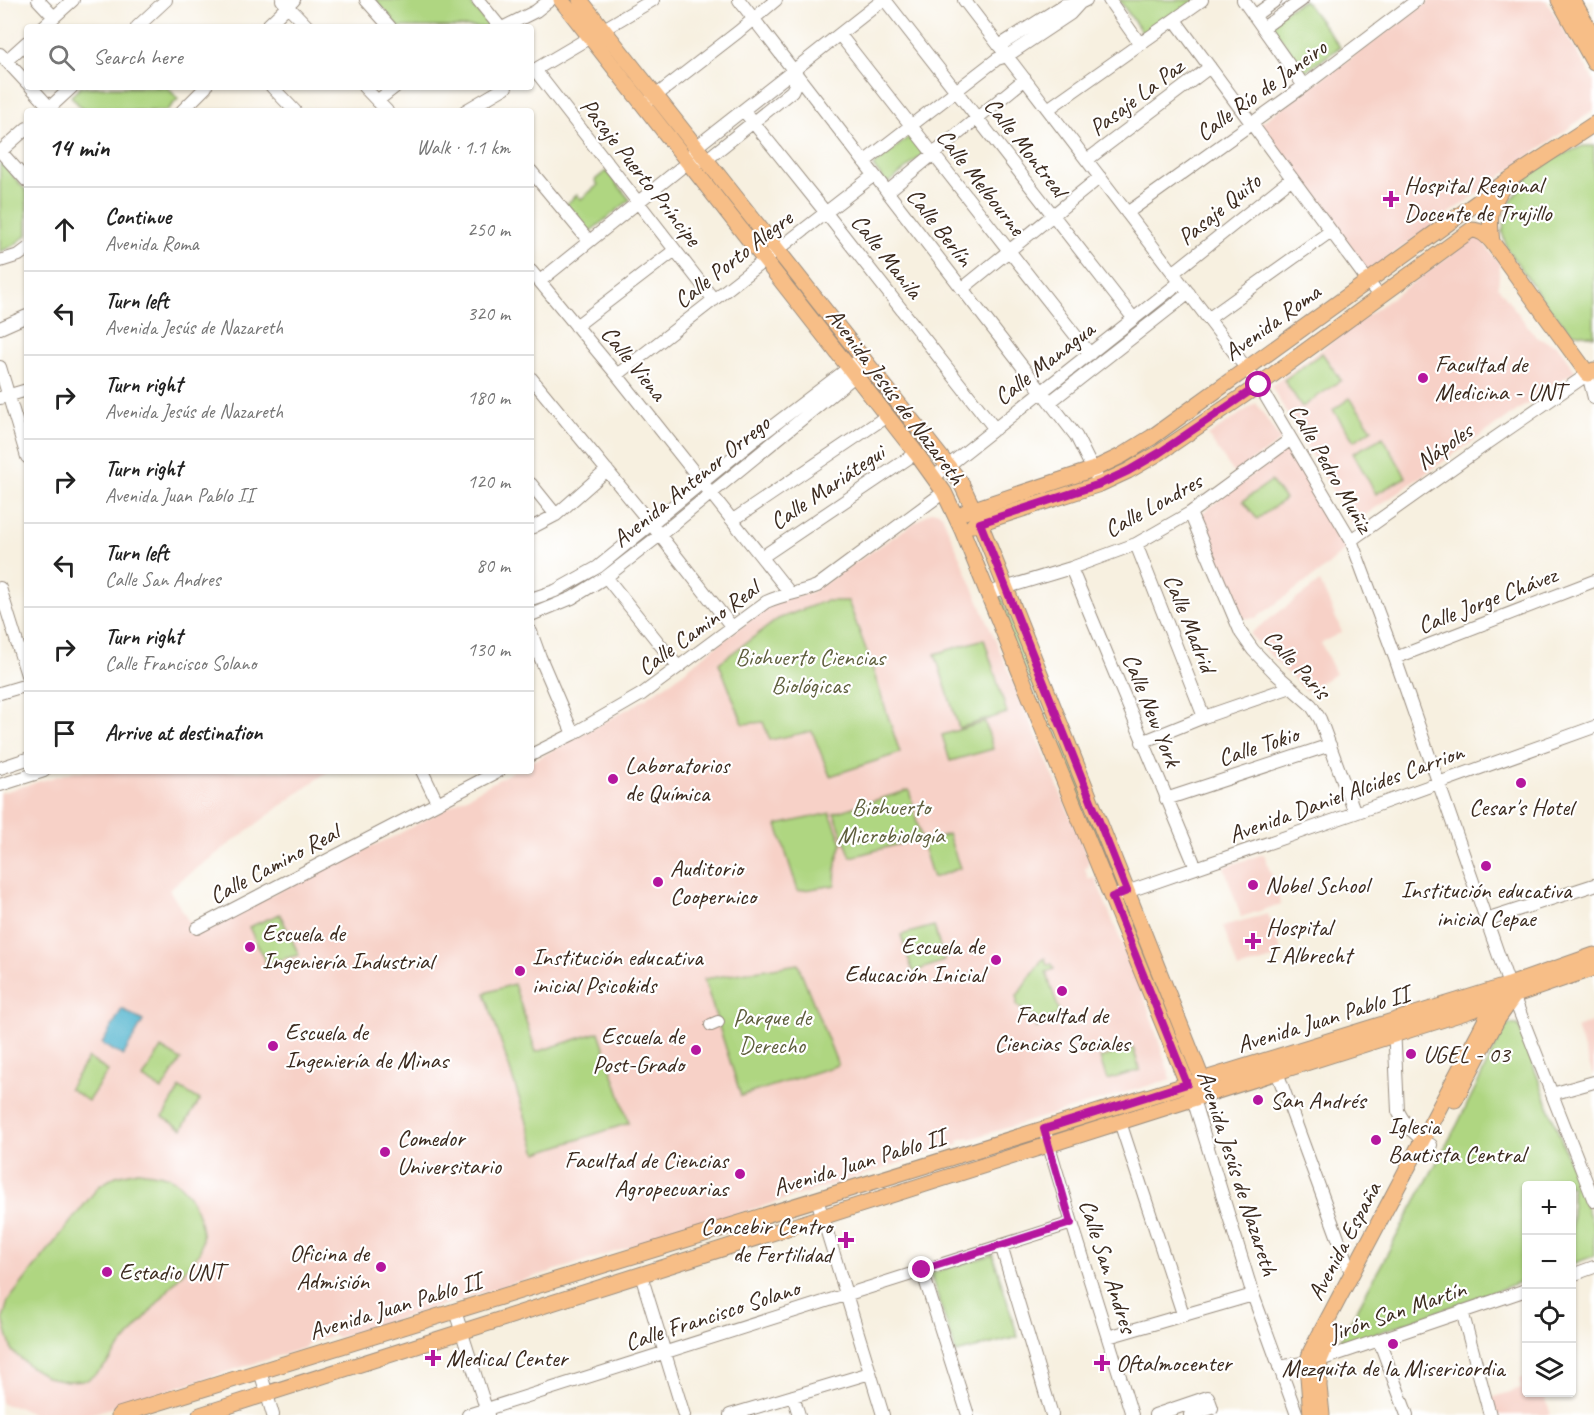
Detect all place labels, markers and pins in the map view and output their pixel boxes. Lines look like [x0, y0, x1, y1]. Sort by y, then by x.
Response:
place label: Hospital Regional Docente de Trujillo [1404, 170, 1553, 228]
marker: Hospital Regional Docente de Trujillo [1382, 190, 1400, 208]
place label: Facultad de Medicina - UNT [1435, 349, 1571, 407]
marker: Facultad de Medicina - UNT [1416, 371, 1430, 385]
place label: Laboratorios de Química [625, 750, 731, 808]
marker: Laboratorios de Química [606, 772, 620, 786]
marker: Cesar's Hotel [1514, 776, 1528, 790]
place label: Cesar's Hotel [1469, 792, 1577, 822]
place label: Auditorio Coopernico [670, 853, 759, 911]
marker: Institución educativa inicial Cepae [1479, 859, 1493, 873]
place label: Nobel School [1265, 870, 1373, 900]
marker: Auditorio Coopernico [651, 875, 665, 889]
place label: Institución educativa inicial Cepae [1401, 875, 1573, 933]
marker: Nobel School [1246, 878, 1260, 892]
place label: Hospital I Albrecht [1266, 912, 1355, 970]
place label: Escuela de Ingeniería Industrial [262, 918, 437, 976]
place label: Escuela de Educación Inicial [844, 931, 988, 989]
marker: Hospital I Albrecht [1244, 932, 1262, 950]
marker: Escuela de Ingeniería Industrial [243, 940, 257, 954]
place label: Institución educativa inicial Psicokids [532, 942, 704, 1000]
marker: Escuela de Educación Inicial [989, 953, 1003, 967]
marker: Institución educativa inicial Psicokids [513, 964, 527, 978]
marker: Facultad de Ciencias Sociales [1055, 984, 1069, 998]
place label: Facultad de Ciencias Sociales [994, 1000, 1132, 1058]
place label: Escuela de Ingeniería de Minas [285, 1017, 450, 1075]
place label: Escuela de Post-Grado [593, 1021, 687, 1079]
marker: Escuela de Ingeniería de Minas [266, 1039, 280, 1053]
place label: UGEL - 03 [1423, 1039, 1512, 1069]
marker: Escuela de Post-Grado [689, 1043, 703, 1057]
marker: UGEL - 03 [1404, 1047, 1418, 1061]
place label: San Andrés [1270, 1085, 1368, 1115]
marker: San Andrés [1251, 1093, 1265, 1107]
place label: Iglesia Bautista Central [1388, 1111, 1529, 1169]
place label: Comedor Universitario [397, 1123, 502, 1181]
marker: Iglesia Bautista Central [1369, 1133, 1383, 1147]
marker: Comedor Universitario [378, 1145, 392, 1159]
place label: Facultad de Ciencias Agropecuarias [565, 1145, 730, 1203]
marker: Facultad de Ciencias Agropecuarias [733, 1167, 747, 1181]
place label: Concebir Centro de Fertilidad [701, 1211, 836, 1269]
marker: Concebir Centro de Fertilidad [837, 1231, 855, 1249]
place label: Oficina de Admisión [290, 1238, 371, 1296]
place label: Estadio UNT [119, 1257, 229, 1287]
marker: Oficina de Admisión [374, 1260, 388, 1274]
marker: Estadio UNT [100, 1265, 114, 1279]
marker: Mezquita de la Misericordia [1386, 1337, 1400, 1351]
place label: Medical Center [446, 1343, 570, 1373]
place label: Oftalmocenter [1116, 1348, 1234, 1378]
marker: Medical Center [424, 1349, 442, 1367]
place label: Mezquita de la Misericordia [1282, 1353, 1506, 1383]
marker: Oftalmocenter [1093, 1354, 1111, 1372]

